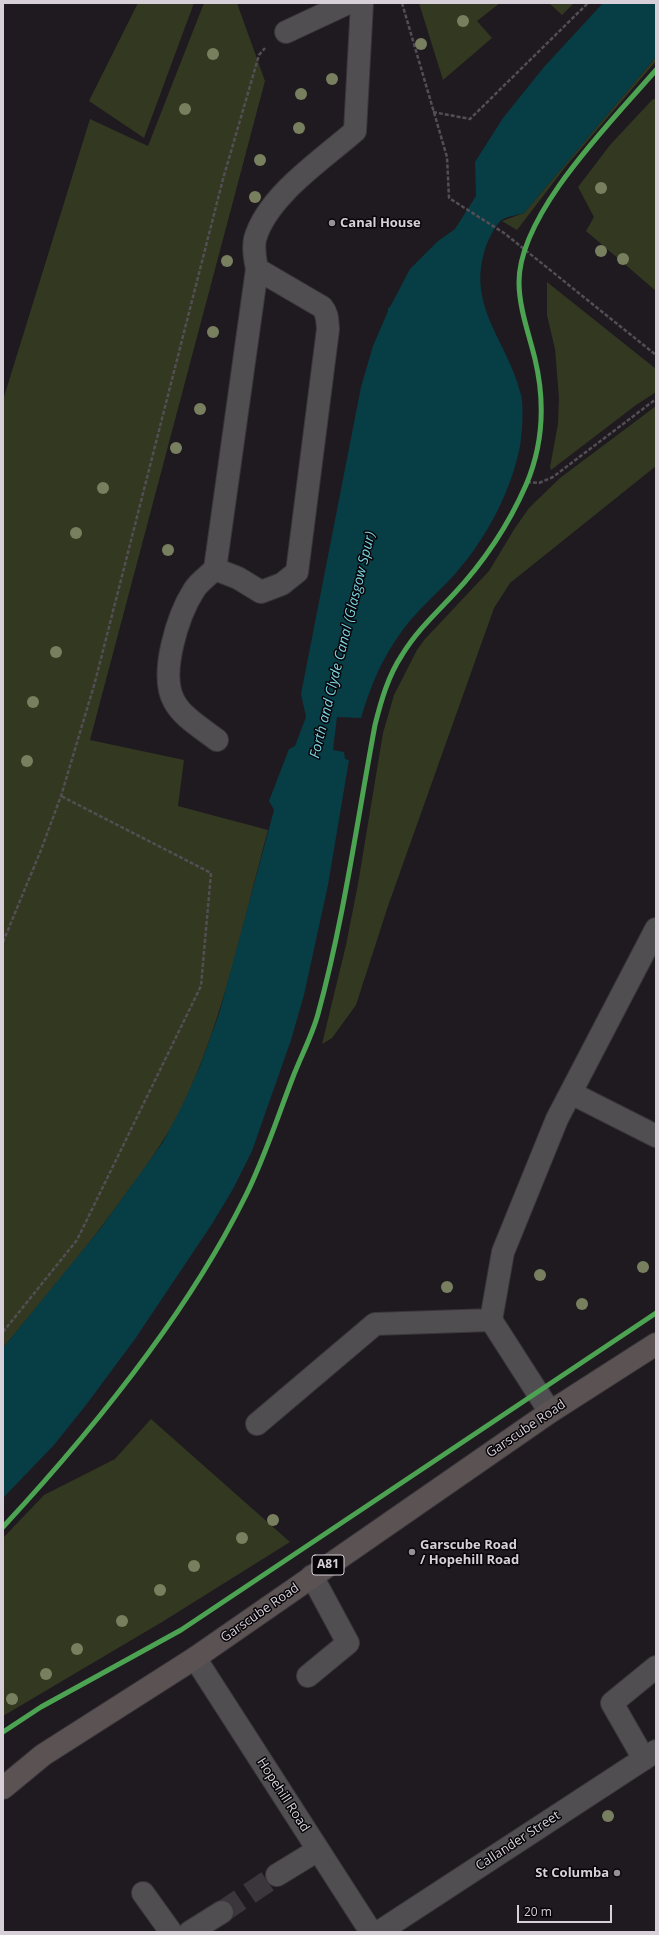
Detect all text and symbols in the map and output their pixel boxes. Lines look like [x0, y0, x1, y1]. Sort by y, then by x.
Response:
place label: Canal House [340, 215, 421, 231]
marker: Canal House [327, 218, 337, 228]
water label: Forth and Clyde Canal (Glasgow Spur) [307, 530, 379, 760]
street label: Garscube Road [483, 1397, 569, 1461]
place label: Garscube Road / Hopehill Road [420, 1537, 519, 1568]
marker: Garscube Road / Hopehill Road [407, 1547, 417, 1557]
road number: A81 [312, 1555, 344, 1575]
street label: Garscube Road [218, 1580, 302, 1646]
street label: Hopehill Road [253, 1755, 313, 1835]
street label: Callander Street [473, 1808, 563, 1874]
place label: St Columba [535, 1865, 609, 1881]
marker: St Columba [612, 1868, 622, 1878]
scale bar [519, 1897, 614, 1923]
text: 20 m [524, 1903, 552, 1920]

